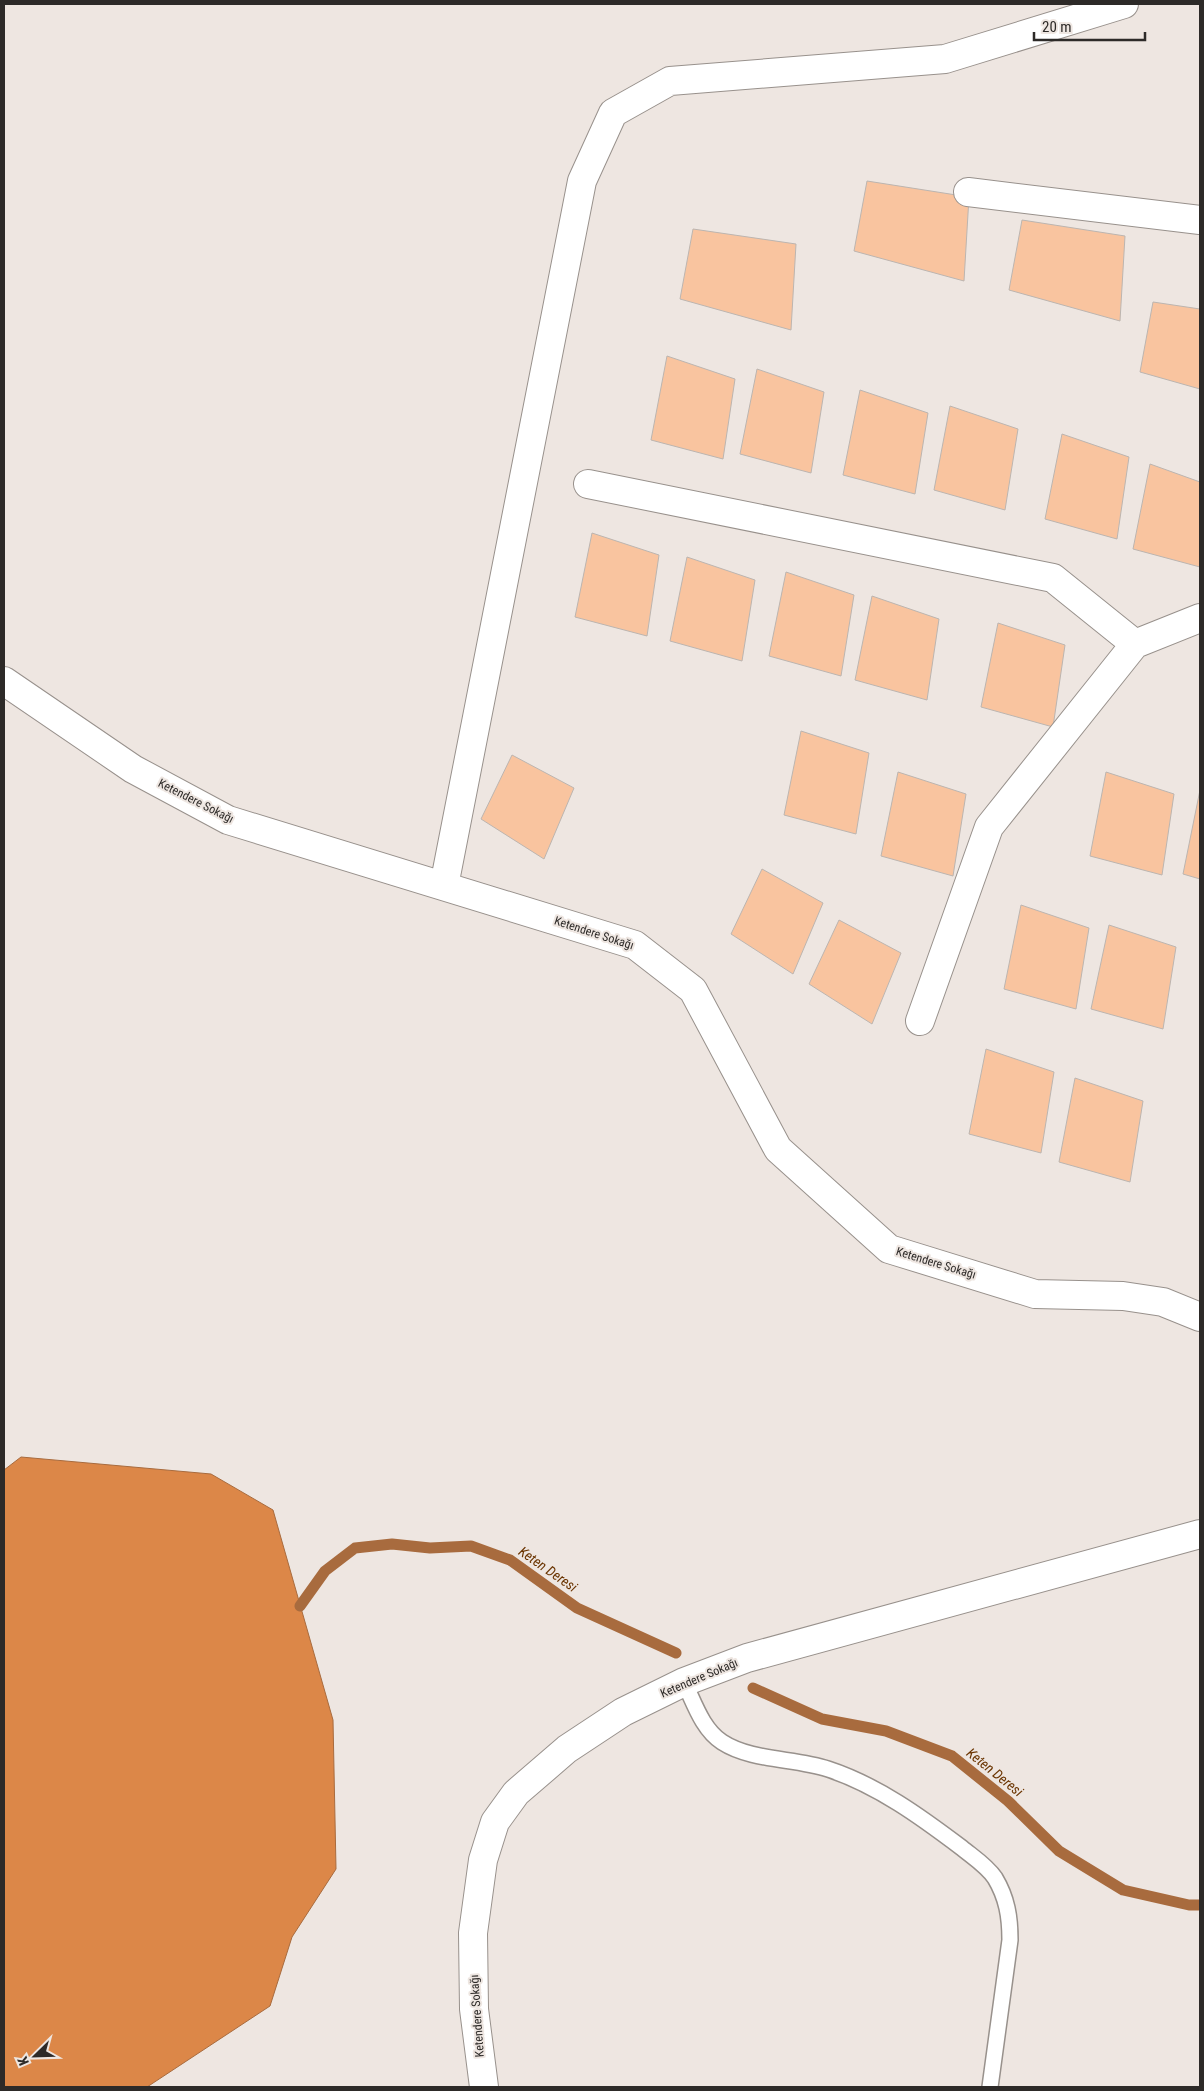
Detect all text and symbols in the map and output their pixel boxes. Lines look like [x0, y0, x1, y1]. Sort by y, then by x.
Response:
scale bar [1034, 10, 1145, 42]
text: 20 m [1042, 18, 1072, 36]
street label: Ketendere Sokağı [156, 776, 236, 826]
street label: Ketendere Sokağı [553, 914, 635, 952]
street label: Ketendere Sokağı [894, 1244, 978, 1282]
water label: Keten Deresi [516, 1543, 581, 1595]
street label: Ketendere Sokağı [658, 1655, 740, 1701]
water label: Keten Deresi [964, 1745, 1027, 1800]
street label: Ketendere Sokağı [467, 1974, 487, 2058]
north arrow [10, 2031, 60, 2081]
text: K [14, 2054, 32, 2068]

